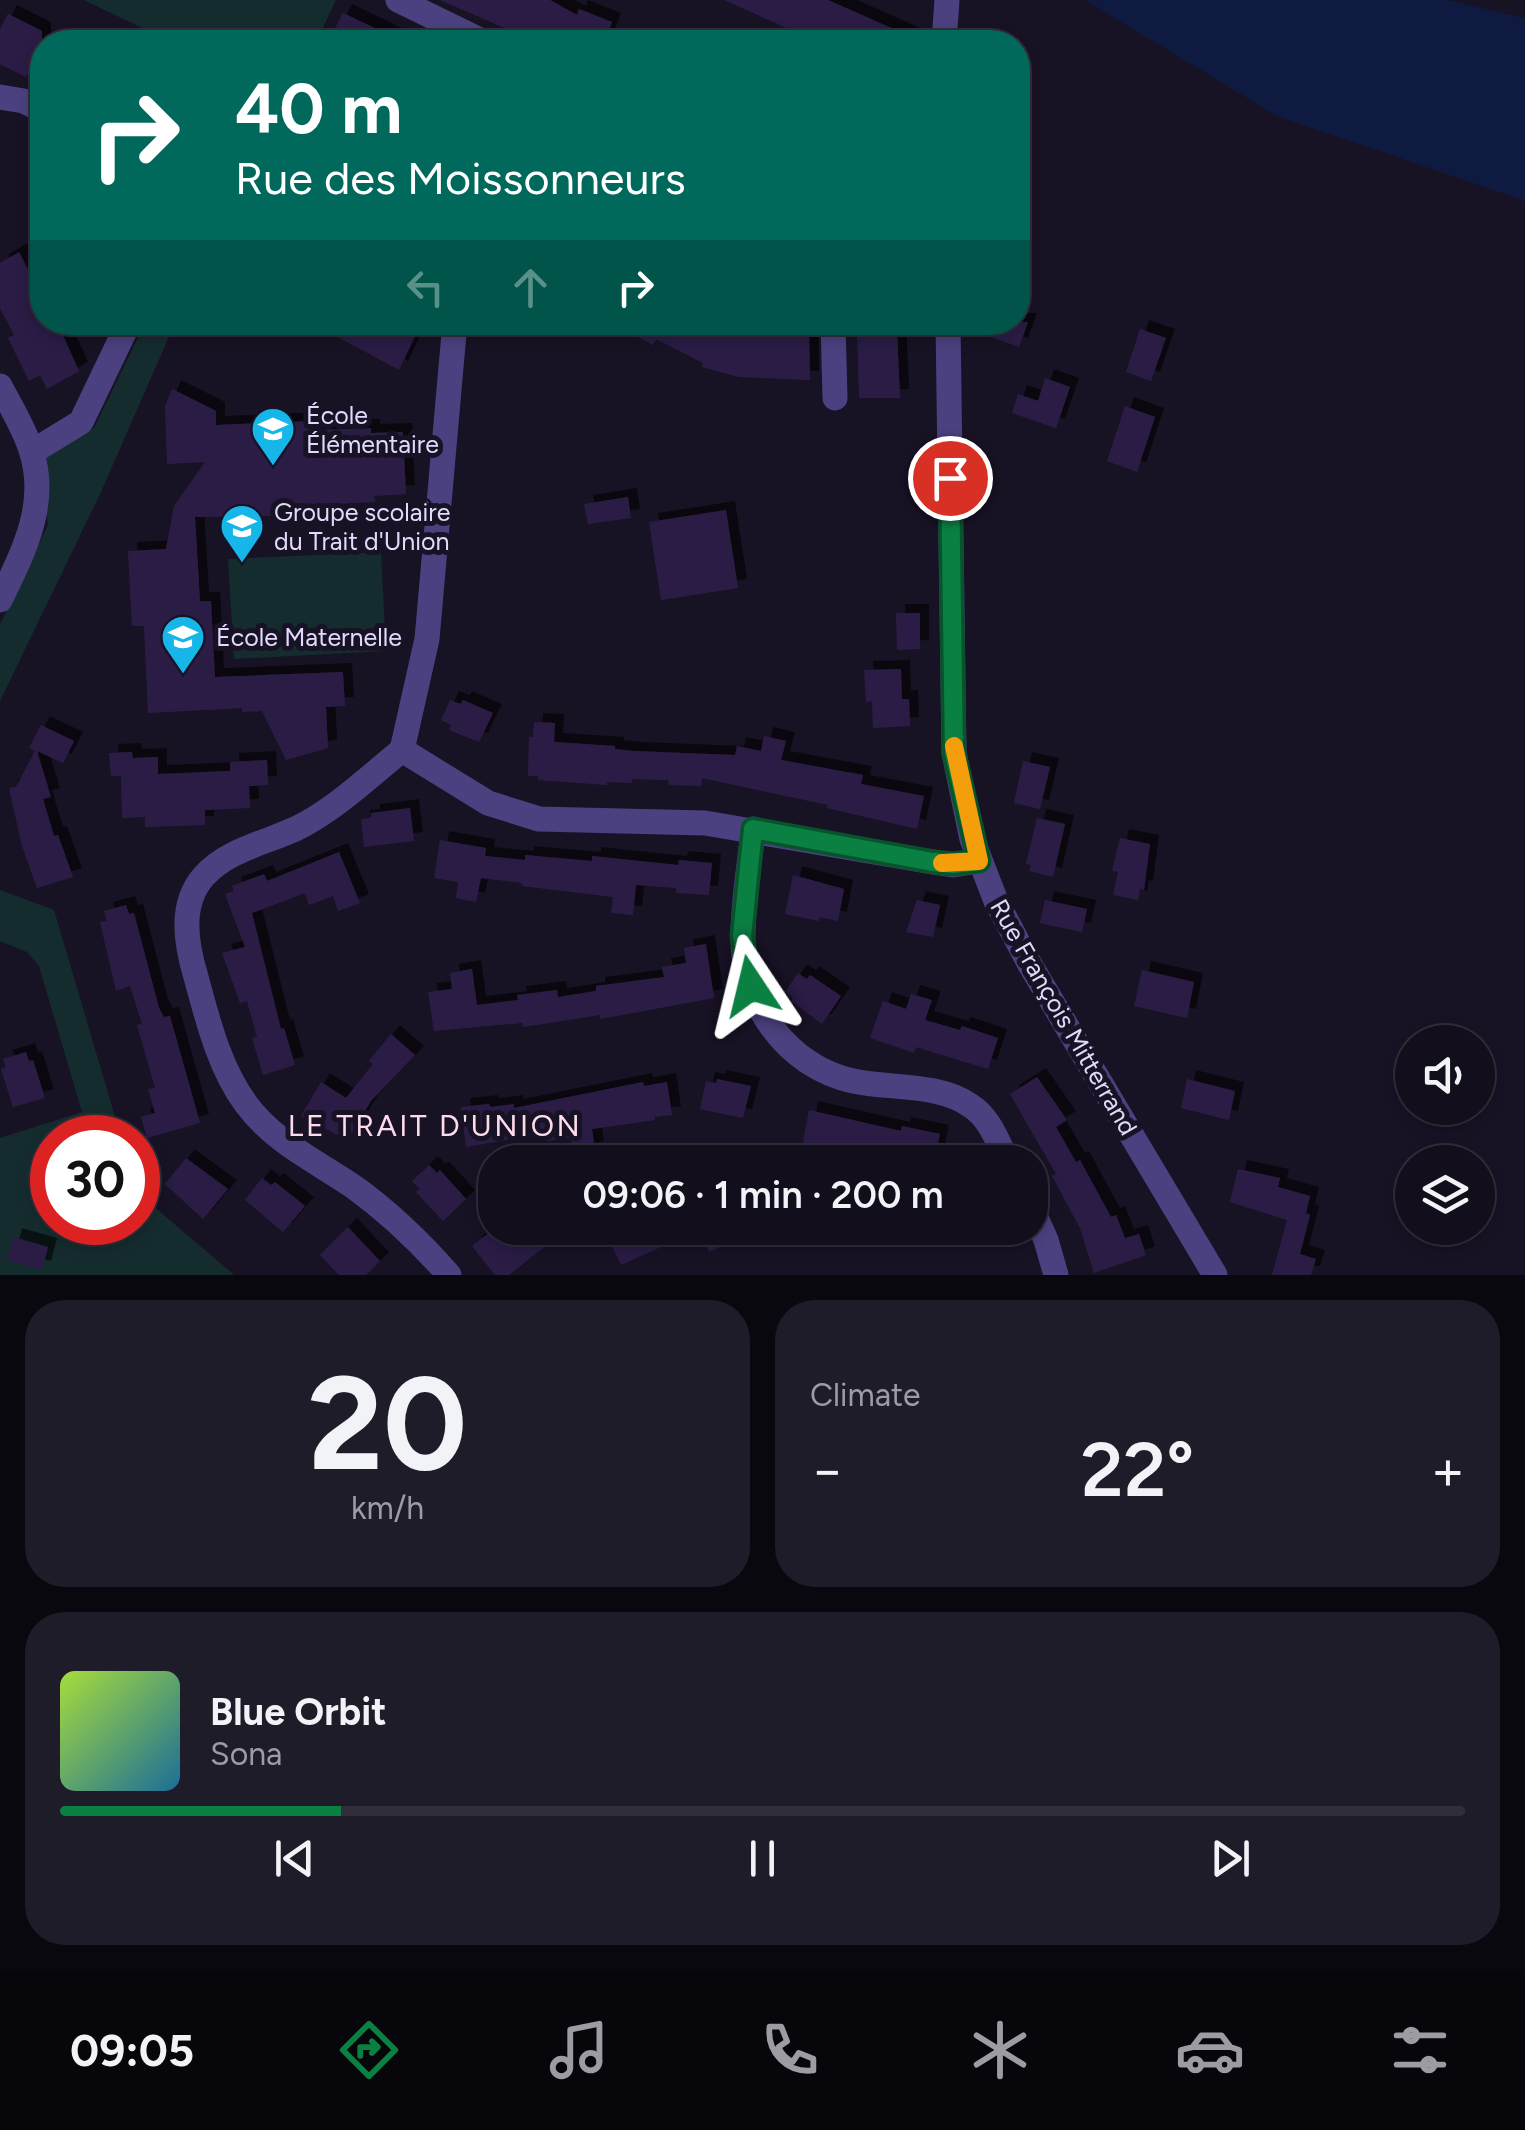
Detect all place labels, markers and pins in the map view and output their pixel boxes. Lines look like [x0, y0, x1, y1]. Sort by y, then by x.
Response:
place label: École Élémentaire [306, 400, 439, 459]
school or university icon: École Élémentaire [250, 406, 296, 467]
pin [908, 436, 993, 521]
place label: Groupe scolaire du Trait d'Union [274, 497, 450, 556]
school or university icon: Groupe scolaire du Trait d'Union [219, 503, 265, 564]
school or university icon: École Maternelle [160, 614, 206, 675]
place label: École Maternelle [216, 622, 402, 652]

